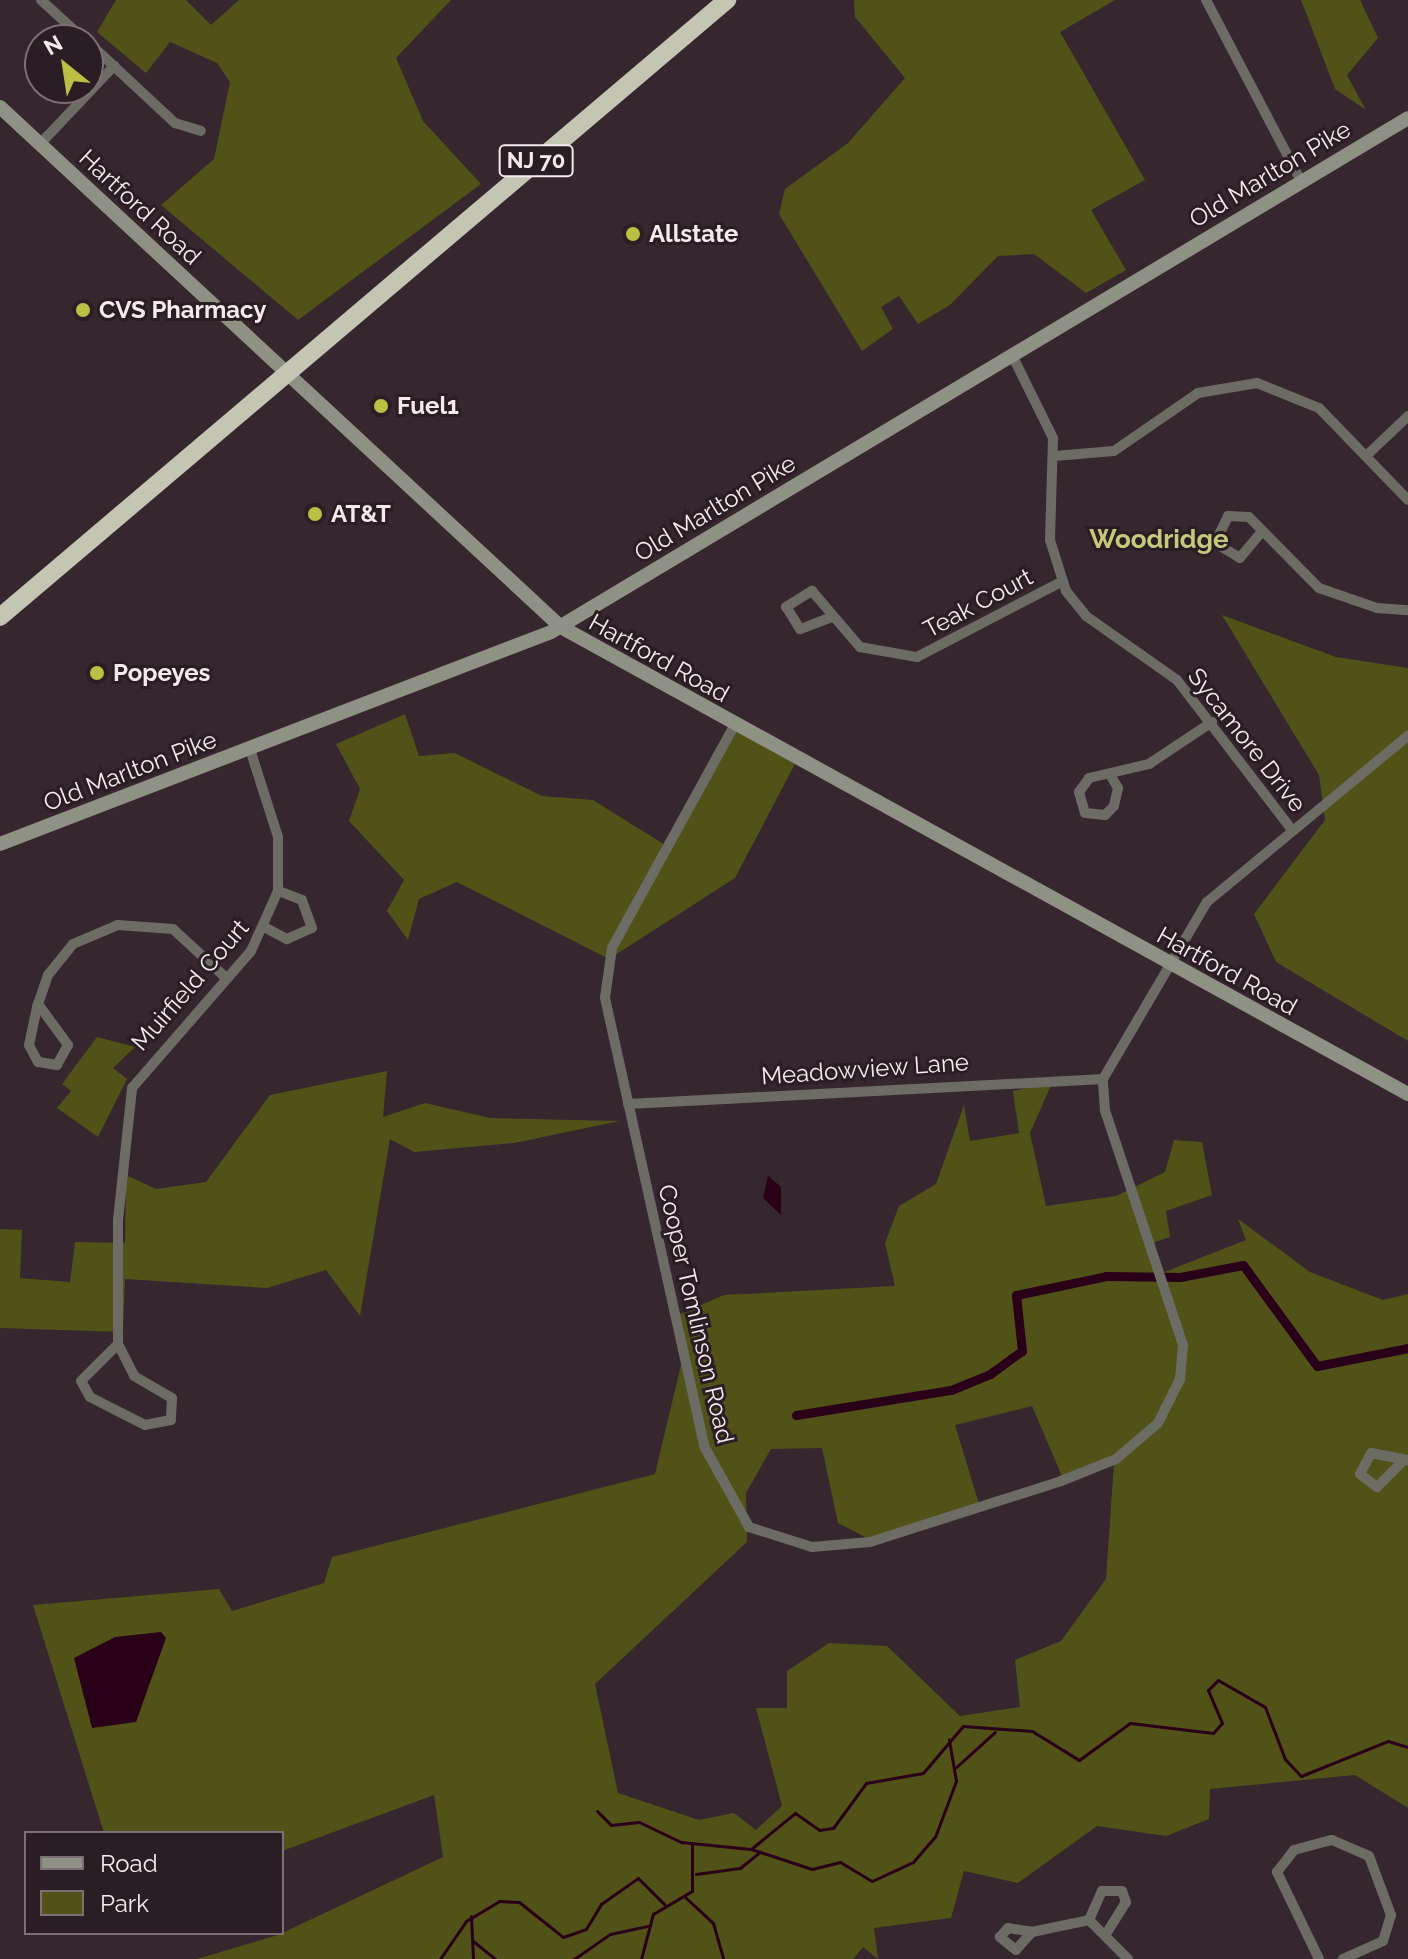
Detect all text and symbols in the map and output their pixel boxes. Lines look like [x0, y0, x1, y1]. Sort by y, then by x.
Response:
north arrow [24, 24, 104, 104]
text: N [39, 29, 67, 60]
street label: Old Marlton Pike [1184, 115, 1356, 233]
street label: Hartford Road [73, 143, 207, 271]
road number: NJ 70 [498, 143, 574, 179]
place label: Allstate [649, 220, 738, 248]
marker: Allstate [624, 225, 642, 243]
place label: CVS Pharmacy [99, 296, 267, 324]
marker: CVS Pharmacy [74, 301, 92, 319]
place label: Fuel1 [397, 392, 459, 420]
marker: Fuel1 [372, 397, 390, 415]
street label: Old Marlton Pike [629, 449, 801, 567]
place label: AT&T [331, 500, 391, 528]
marker: AT&T [306, 505, 324, 523]
district label: Woodridge [1089, 524, 1229, 556]
street label: Teak Court [919, 562, 1037, 644]
street label: Hartford Road [584, 608, 734, 708]
place label: Popeyes [113, 659, 210, 687]
street label: Sycamore Drive [1182, 662, 1312, 818]
marker: Popeyes [88, 664, 106, 682]
street label: Old Marlton Pike [39, 725, 221, 817]
street label: Muirfield Court [125, 914, 255, 1056]
street label: Hartford Road [1152, 921, 1302, 1021]
street label: Meadowview Lane [760, 1047, 970, 1091]
street label: Cooper Tomlinson Road [652, 1181, 740, 1447]
legend [24, 1831, 284, 1935]
text: Road [100, 1849, 158, 1878]
text: Park [100, 1889, 149, 1918]

